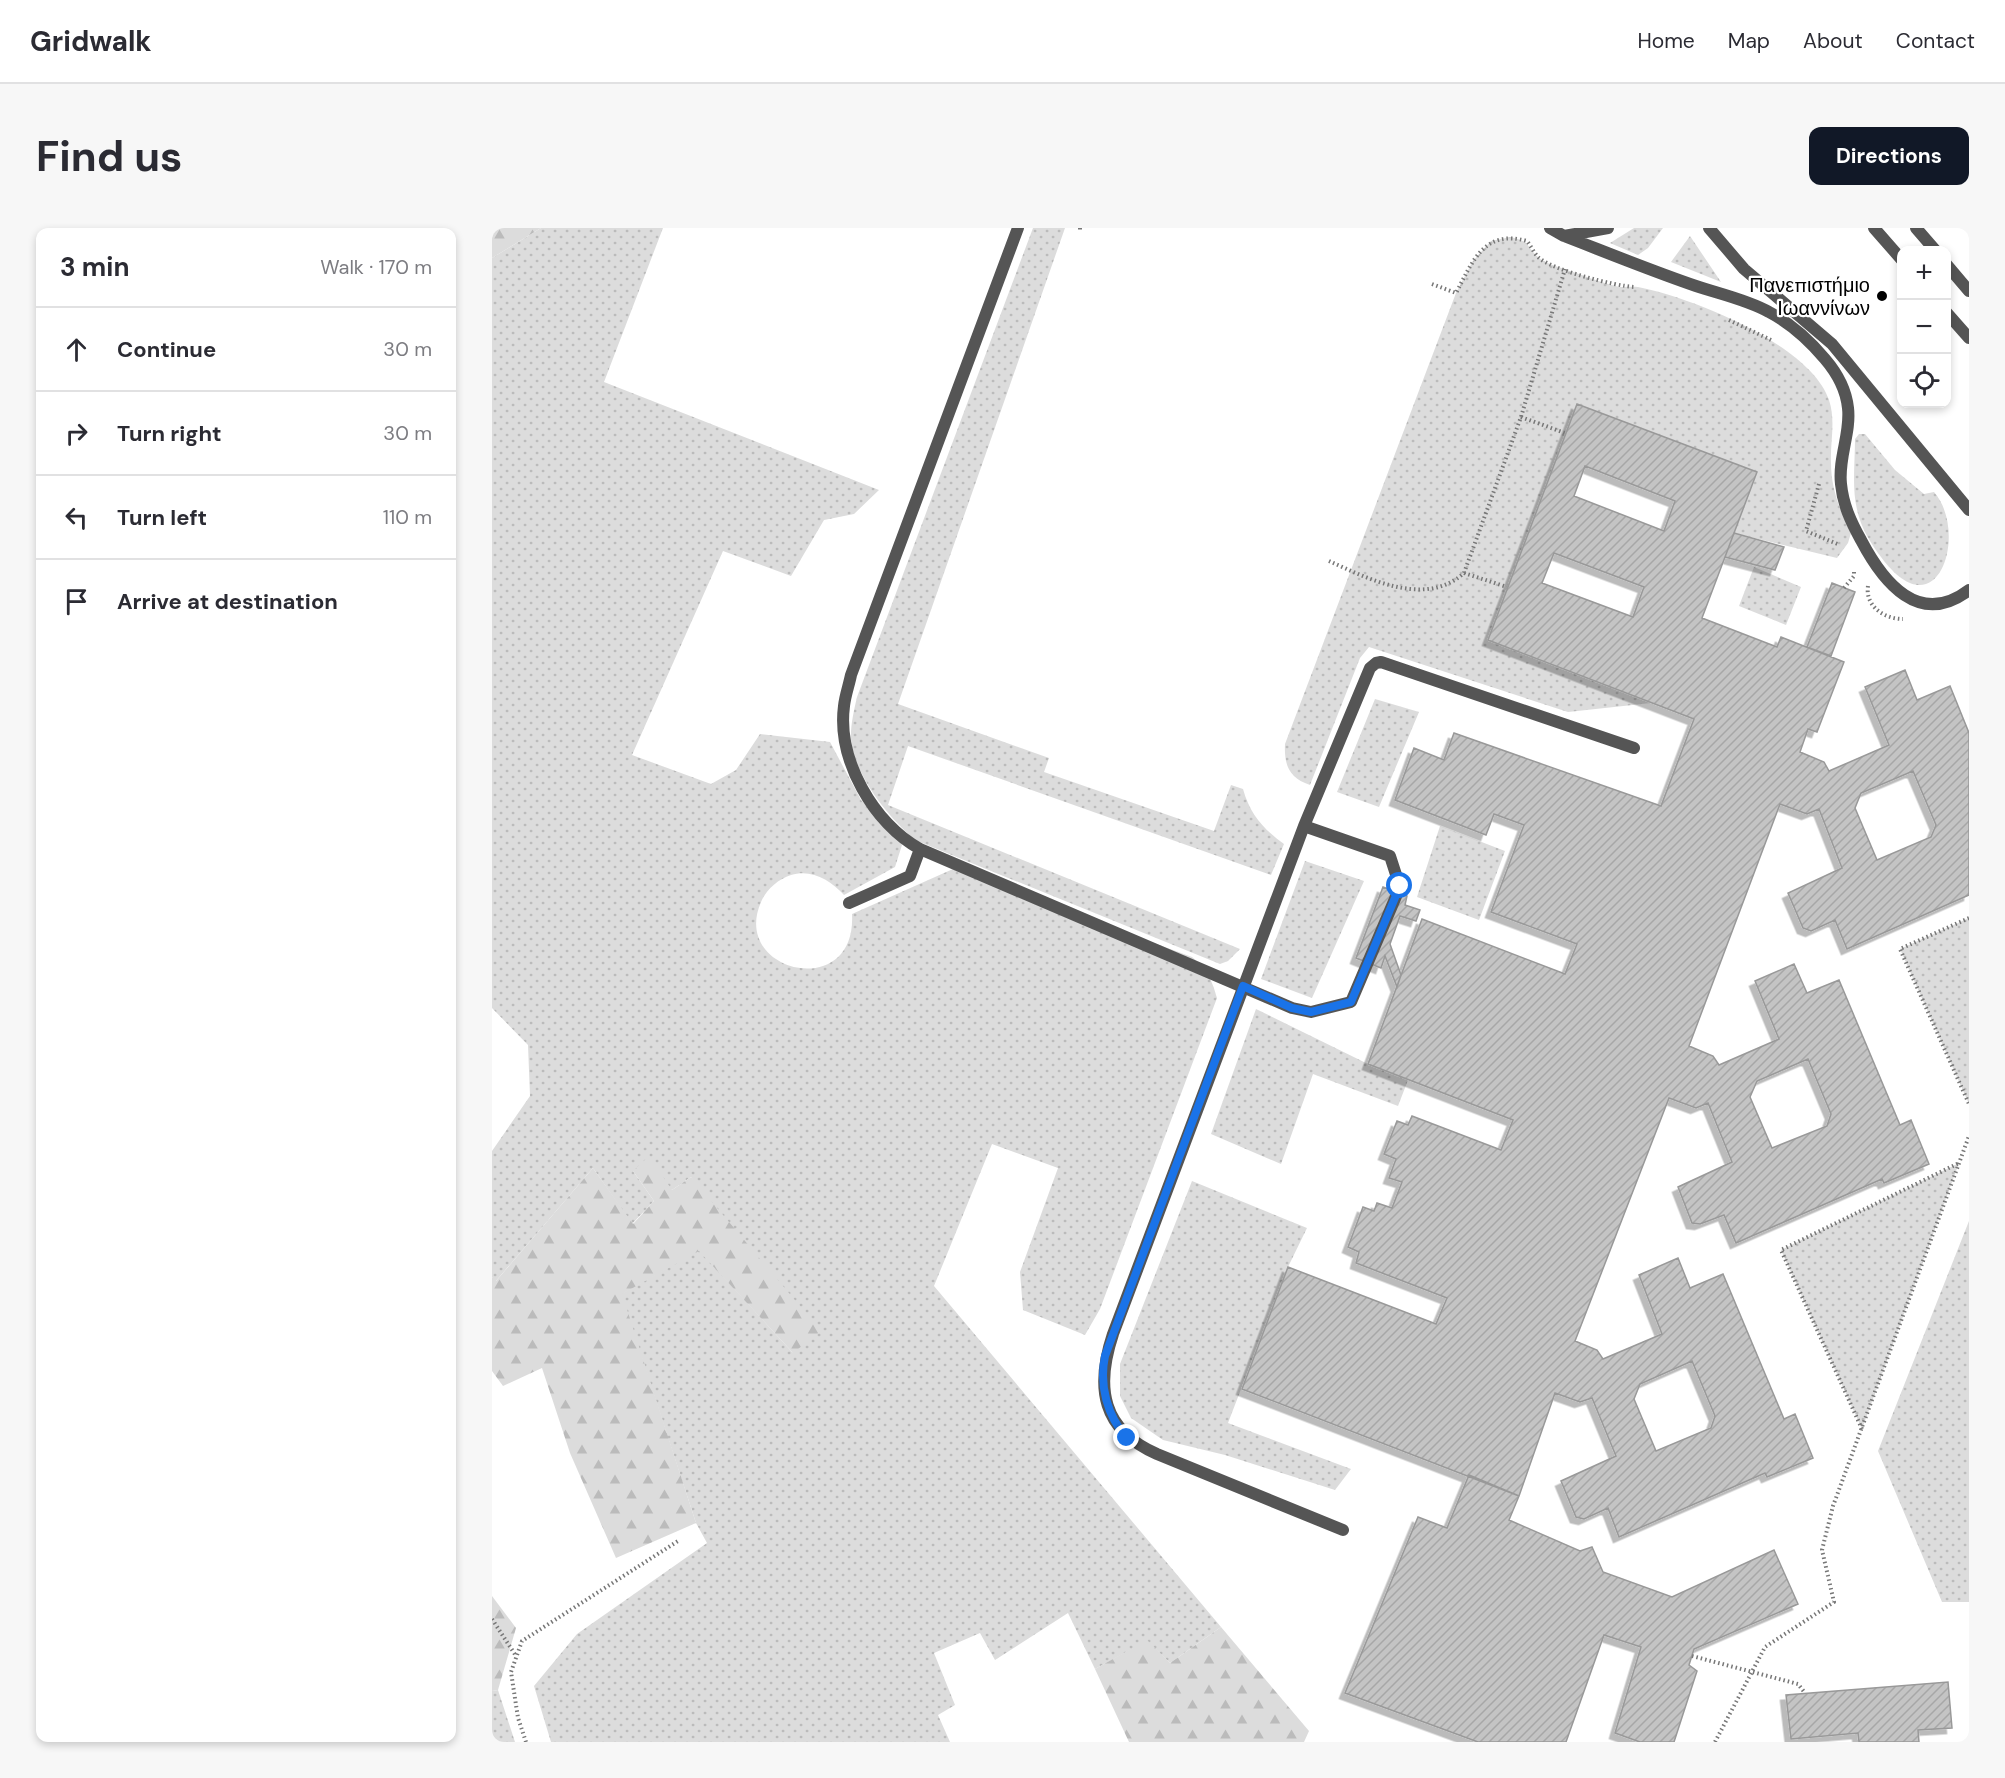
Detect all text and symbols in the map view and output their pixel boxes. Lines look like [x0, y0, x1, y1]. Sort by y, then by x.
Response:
text: Gridwalk [30, 23, 152, 60]
text: Home [1637, 27, 1695, 55]
text: Map [1728, 27, 1770, 55]
text: About [1803, 27, 1863, 55]
text: Contact [1896, 27, 1975, 55]
button: Directions [1809, 127, 1969, 185]
text: Find us [36, 129, 182, 184]
map controls [1897, 246, 1951, 408]
button: + [1897, 246, 1951, 300]
text: 3 min [60, 250, 129, 284]
text: Walk · 170 m [320, 254, 432, 280]
place label: Πανεπιστήμιο Ιωαννίνων [1749, 272, 1870, 321]
marker: Πανεπιστήμιο Ιωαννίνων [1875, 289, 1889, 303]
button: − [1897, 300, 1951, 354]
icon: ahead [60, 333, 93, 366]
text: Continue [117, 335, 216, 364]
text: 30 m [383, 336, 432, 362]
button: locate [1897, 354, 1951, 408]
icon: right [60, 417, 93, 450]
text: Turn right [117, 419, 222, 448]
text: 30 m [383, 420, 432, 446]
icon: left [60, 501, 93, 534]
text: Turn left [117, 503, 207, 532]
text: 110 m [383, 504, 432, 530]
icon: arrive [60, 585, 93, 618]
text: Arrive at destination [117, 587, 338, 616]
route start [1386, 872, 1412, 898]
route end [1113, 1424, 1139, 1450]

